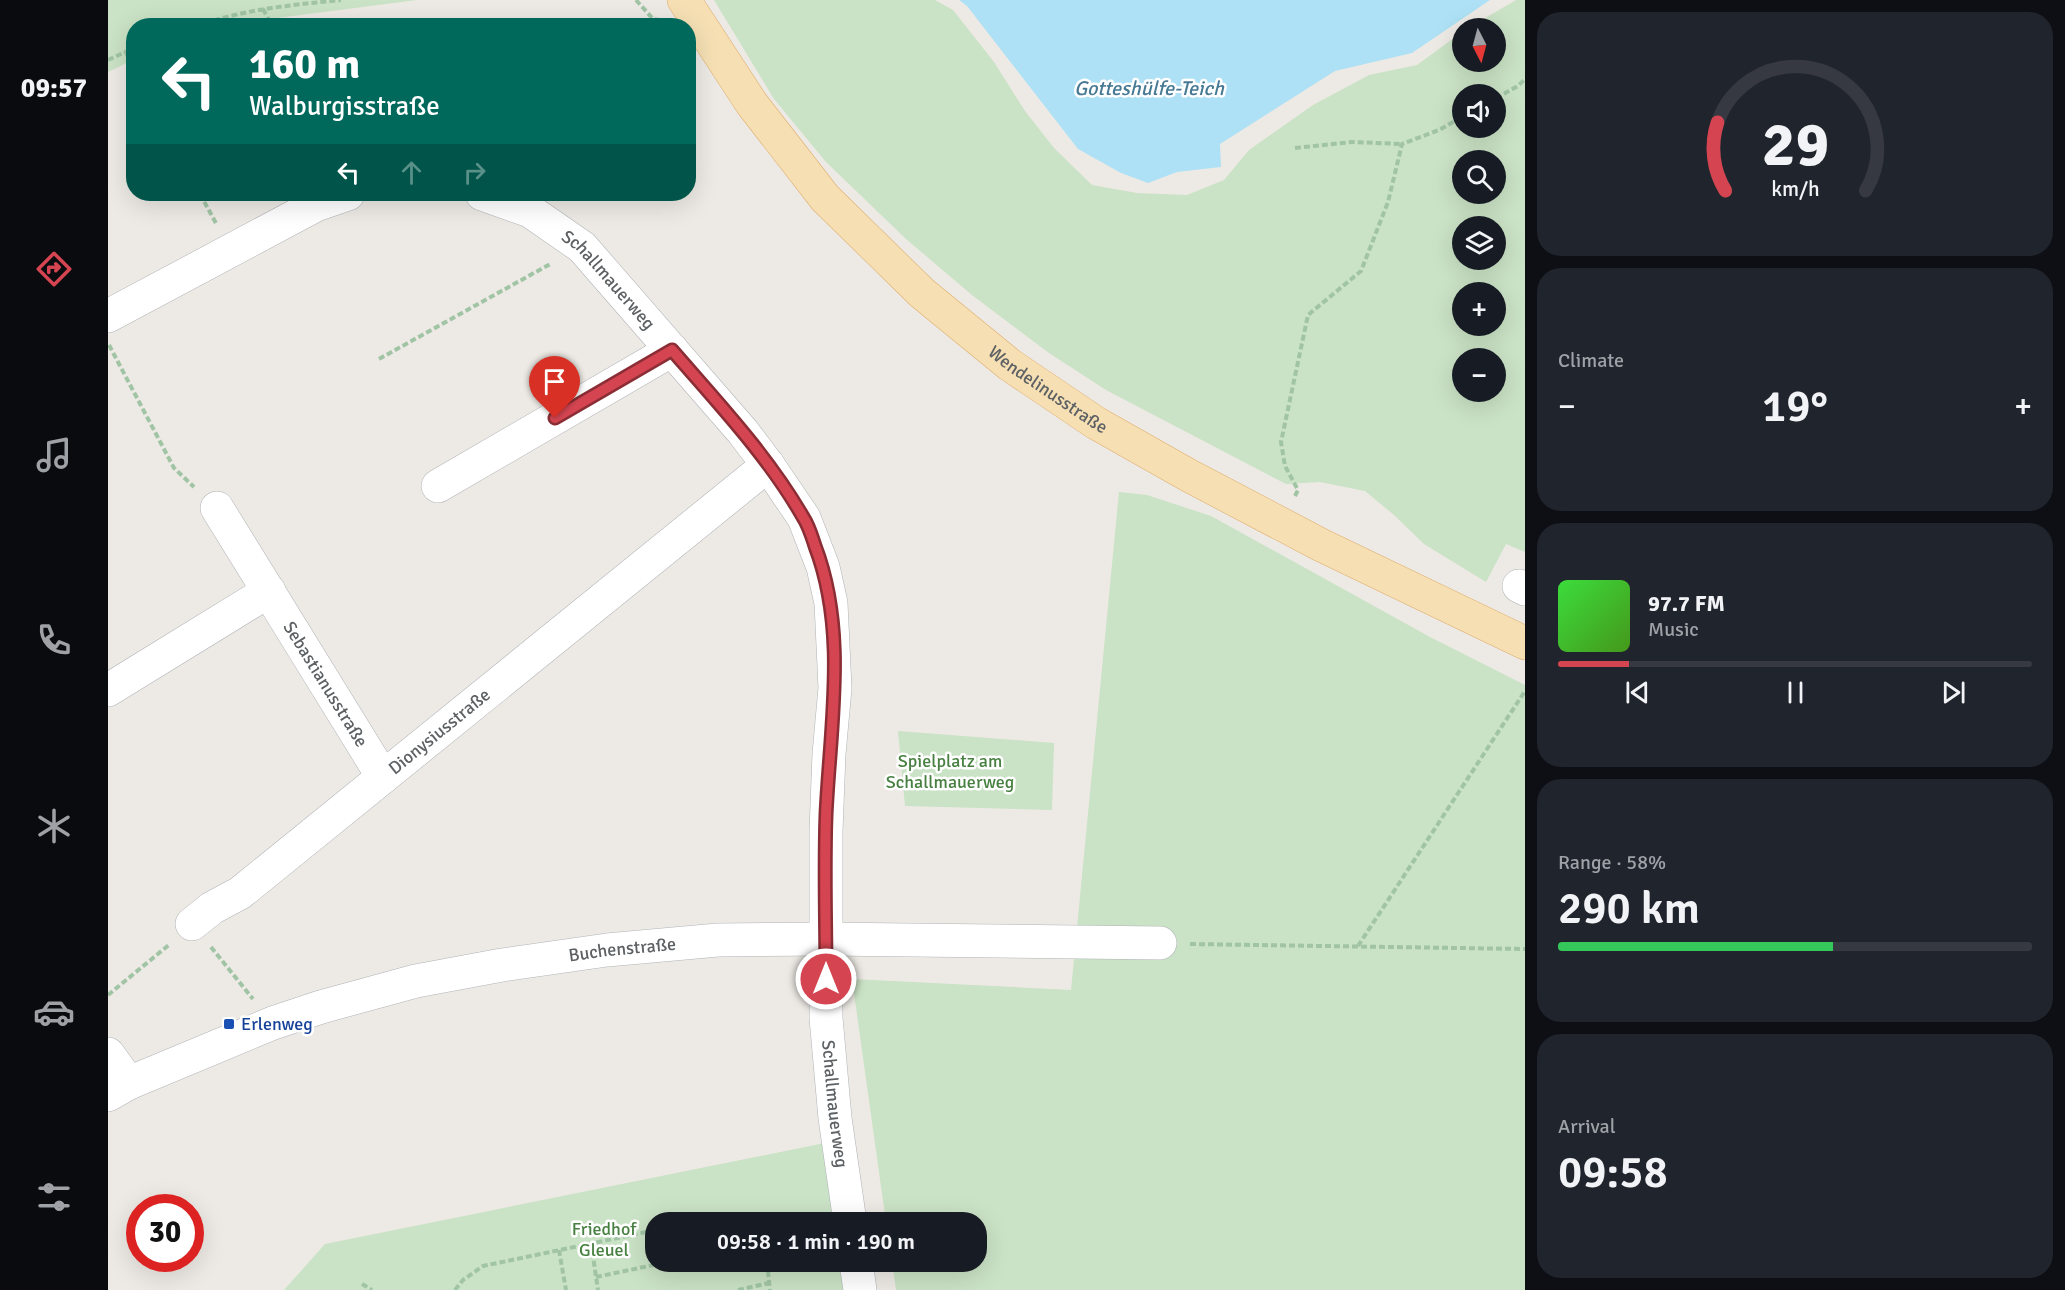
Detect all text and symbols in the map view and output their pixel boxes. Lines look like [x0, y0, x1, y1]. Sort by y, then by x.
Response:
north arrow [1452, 18, 1506, 72]
map controls [1452, 18, 1506, 402]
text: 160 m [249, 39, 360, 90]
icon: left [150, 42, 228, 120]
text: 09:57 [21, 72, 87, 105]
water label: Gotteshülfe-Teich [1074, 76, 1225, 101]
button: sound [1452, 84, 1506, 138]
text: Walburgisstraße [249, 90, 440, 123]
text: 29 [1761, 106, 1829, 183]
button: search [1452, 150, 1506, 204]
icon: left [332, 156, 365, 189]
icon: ahead [395, 156, 428, 189]
icon: right [458, 156, 491, 189]
text: km/h [1771, 176, 1819, 202]
button: layers [1452, 216, 1506, 270]
street label: Schallmauerweg [557, 225, 660, 334]
icon: directions [33, 248, 75, 290]
button: + [1452, 282, 1506, 336]
street label: Wendelinusstraße [984, 341, 1111, 438]
button: − [1452, 348, 1506, 402]
text: Climate [1558, 348, 1624, 373]
pin [529, 356, 580, 418]
icon: arrive [538, 365, 571, 398]
text: 19° [1762, 379, 1828, 434]
text: − [1558, 386, 1576, 427]
text: + [2014, 386, 2032, 427]
icon: music [33, 434, 75, 476]
text: 97.7 FM [1648, 590, 1725, 617]
street label: Sebastianusstraße [279, 617, 373, 751]
text: Music [1648, 617, 1699, 642]
icon: phone [33, 619, 75, 661]
icon: previous [1621, 676, 1654, 709]
icon: pause [1779, 676, 1812, 709]
icon: next [1937, 676, 1970, 709]
street label: Dionysiusstraße [384, 684, 495, 779]
park label: Spielplatz am Schallmauerweg [886, 750, 1014, 793]
icon: climate [33, 805, 75, 847]
text: Range · 58% [1558, 850, 1666, 875]
text: 290 km [1558, 881, 1700, 936]
street label: Buchenstraße [567, 933, 677, 966]
position arrow [794, 947, 858, 1011]
icon: car [33, 991, 75, 1033]
place label: Erlenweg [241, 1013, 313, 1035]
marker: Erlenweg [222, 1017, 236, 1031]
street label: Schallmauerweg [817, 1039, 853, 1169]
text: Arrival [1558, 1114, 1616, 1139]
text: 09:58 [1558, 1145, 1668, 1200]
icon: filters [33, 1176, 75, 1218]
speed limit sign: 30 [126, 1194, 204, 1272]
park label: Friedhof Gleuel [572, 1218, 637, 1261]
text: 09:58 · 1 min · 190 m [717, 1228, 915, 1255]

